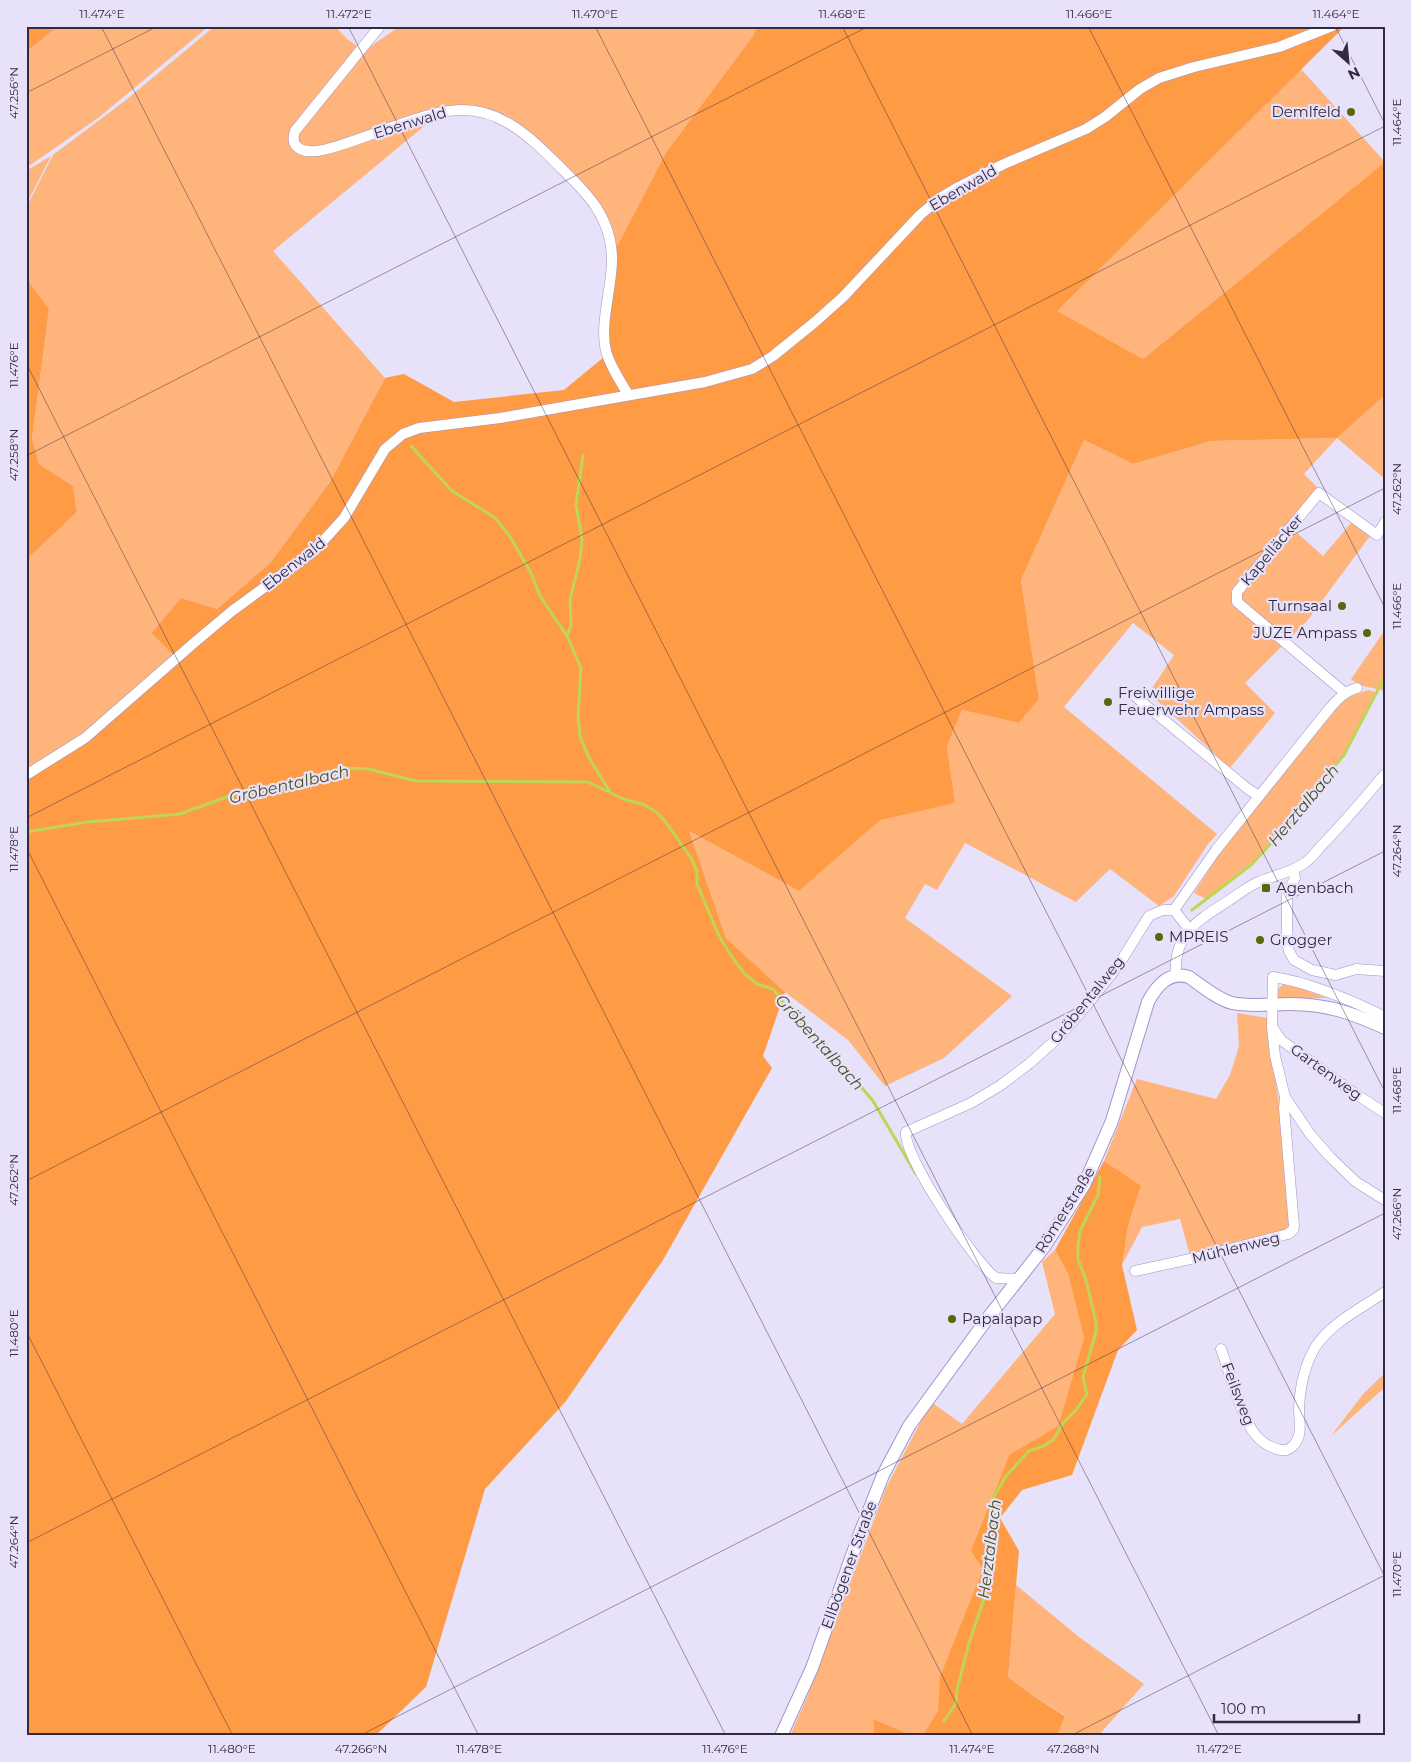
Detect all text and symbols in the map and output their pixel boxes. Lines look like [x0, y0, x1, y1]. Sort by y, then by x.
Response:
text: 11.474°E [79, 6, 125, 21]
text: 11.472°E [326, 6, 372, 21]
text: 11.470°E [572, 6, 618, 21]
text: 11.468°E [818, 6, 866, 21]
text: 11.466°E [1066, 6, 1112, 21]
text: 11.464°E [1313, 6, 1359, 21]
north arrow [1324, 38, 1374, 88]
text: N [1345, 63, 1363, 84]
text: 47.256°N [6, 67, 21, 119]
text: 11.464°E [1389, 99, 1404, 145]
street label: Ebenwald [371, 102, 449, 143]
place label: Demlfeld [1271, 102, 1341, 121]
marker: Demlfeld [1345, 106, 1357, 118]
street label: Ebenwald [925, 161, 1000, 215]
text: 11.476°E [6, 342, 21, 388]
text: 47.258°N [6, 429, 21, 481]
text: 47.262°N [1389, 463, 1404, 515]
street label: Kapelläcker [1236, 510, 1307, 589]
street label: Ebenwald [258, 533, 329, 594]
text: 11.466°E [1389, 583, 1404, 629]
place label: Turnsaal [1268, 596, 1332, 615]
marker: Turnsaal [1336, 600, 1348, 612]
place label: JUZE Ampass [1253, 623, 1357, 642]
marker: JUZE Ampass [1361, 627, 1373, 639]
place label: Freiwillige Feuerwehr Ampass [1118, 683, 1264, 719]
marker: Freiwillige Feuerwehr Ampass [1102, 696, 1114, 708]
water label: Gröbentalbach [227, 761, 351, 808]
water label: Herztalbach [1264, 761, 1343, 850]
text: 47.264°N [1389, 825, 1404, 877]
text: 11.478°E [6, 826, 21, 872]
place label: Agenbach [1276, 878, 1354, 897]
marker: Agenbach [1260, 882, 1272, 894]
place label: MPREIS [1169, 927, 1229, 946]
place label: Grogger [1270, 930, 1332, 949]
marker: MPREIS [1153, 931, 1165, 943]
marker: Grogger [1254, 934, 1266, 946]
street label: Gröbentalweg [1046, 952, 1128, 1047]
water label: Gröbentalbach [772, 990, 868, 1094]
street label: Gartenweg [1287, 1039, 1366, 1104]
text: 11.468°E [1389, 1066, 1404, 1114]
text: 47.262°N [6, 1154, 21, 1206]
street label: Römerstraße [1031, 1163, 1099, 1256]
text: 47.266°N [1389, 1188, 1404, 1240]
street label: Mühlenweg [1190, 1227, 1282, 1268]
text: 11.480°E [6, 1309, 21, 1357]
place label: Papalapap [962, 1309, 1042, 1328]
marker: Papalapap [946, 1313, 958, 1325]
street label: Feilsweg [1218, 1360, 1259, 1428]
street label: Ellbögener Straße [817, 1498, 881, 1631]
water label: Herztalbach [974, 1498, 1005, 1600]
text: 47.264°N [6, 1516, 21, 1568]
text: 11.470°E [1389, 1551, 1404, 1597]
scale bar [1214, 1692, 1358, 1724]
text: 100 m [1221, 1699, 1266, 1718]
text: 11.480°E [208, 1741, 256, 1756]
text: 47.266°N [335, 1741, 387, 1756]
text: 11.478°E [456, 1741, 502, 1756]
text: 11.476°E [702, 1741, 748, 1756]
text: 11.474°E [949, 1741, 995, 1756]
text: 47.268°N [1047, 1741, 1099, 1756]
text: 11.472°E [1196, 1741, 1242, 1756]

